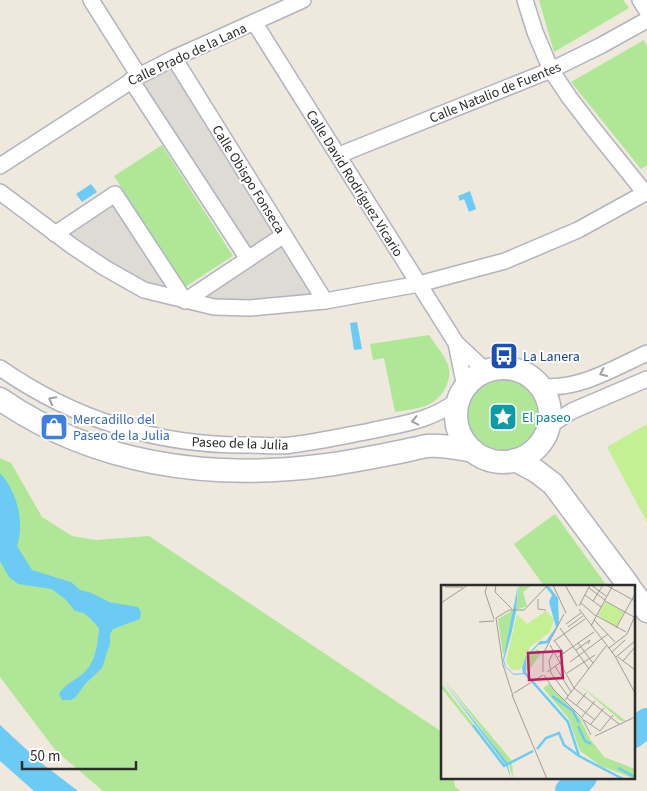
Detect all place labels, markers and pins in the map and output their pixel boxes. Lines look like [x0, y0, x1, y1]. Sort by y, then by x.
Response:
bus stop icon: La Lanera [489, 341, 519, 371]
place label: La Lanera [523, 347, 580, 367]
place icon: El paseo [488, 402, 518, 432]
place label: El paseo [522, 408, 571, 428]
place label: Mercadillo del Paseo de la Julia [73, 410, 170, 446]
shop icon: Mercadillo del Paseo de la Julia [39, 412, 69, 442]

